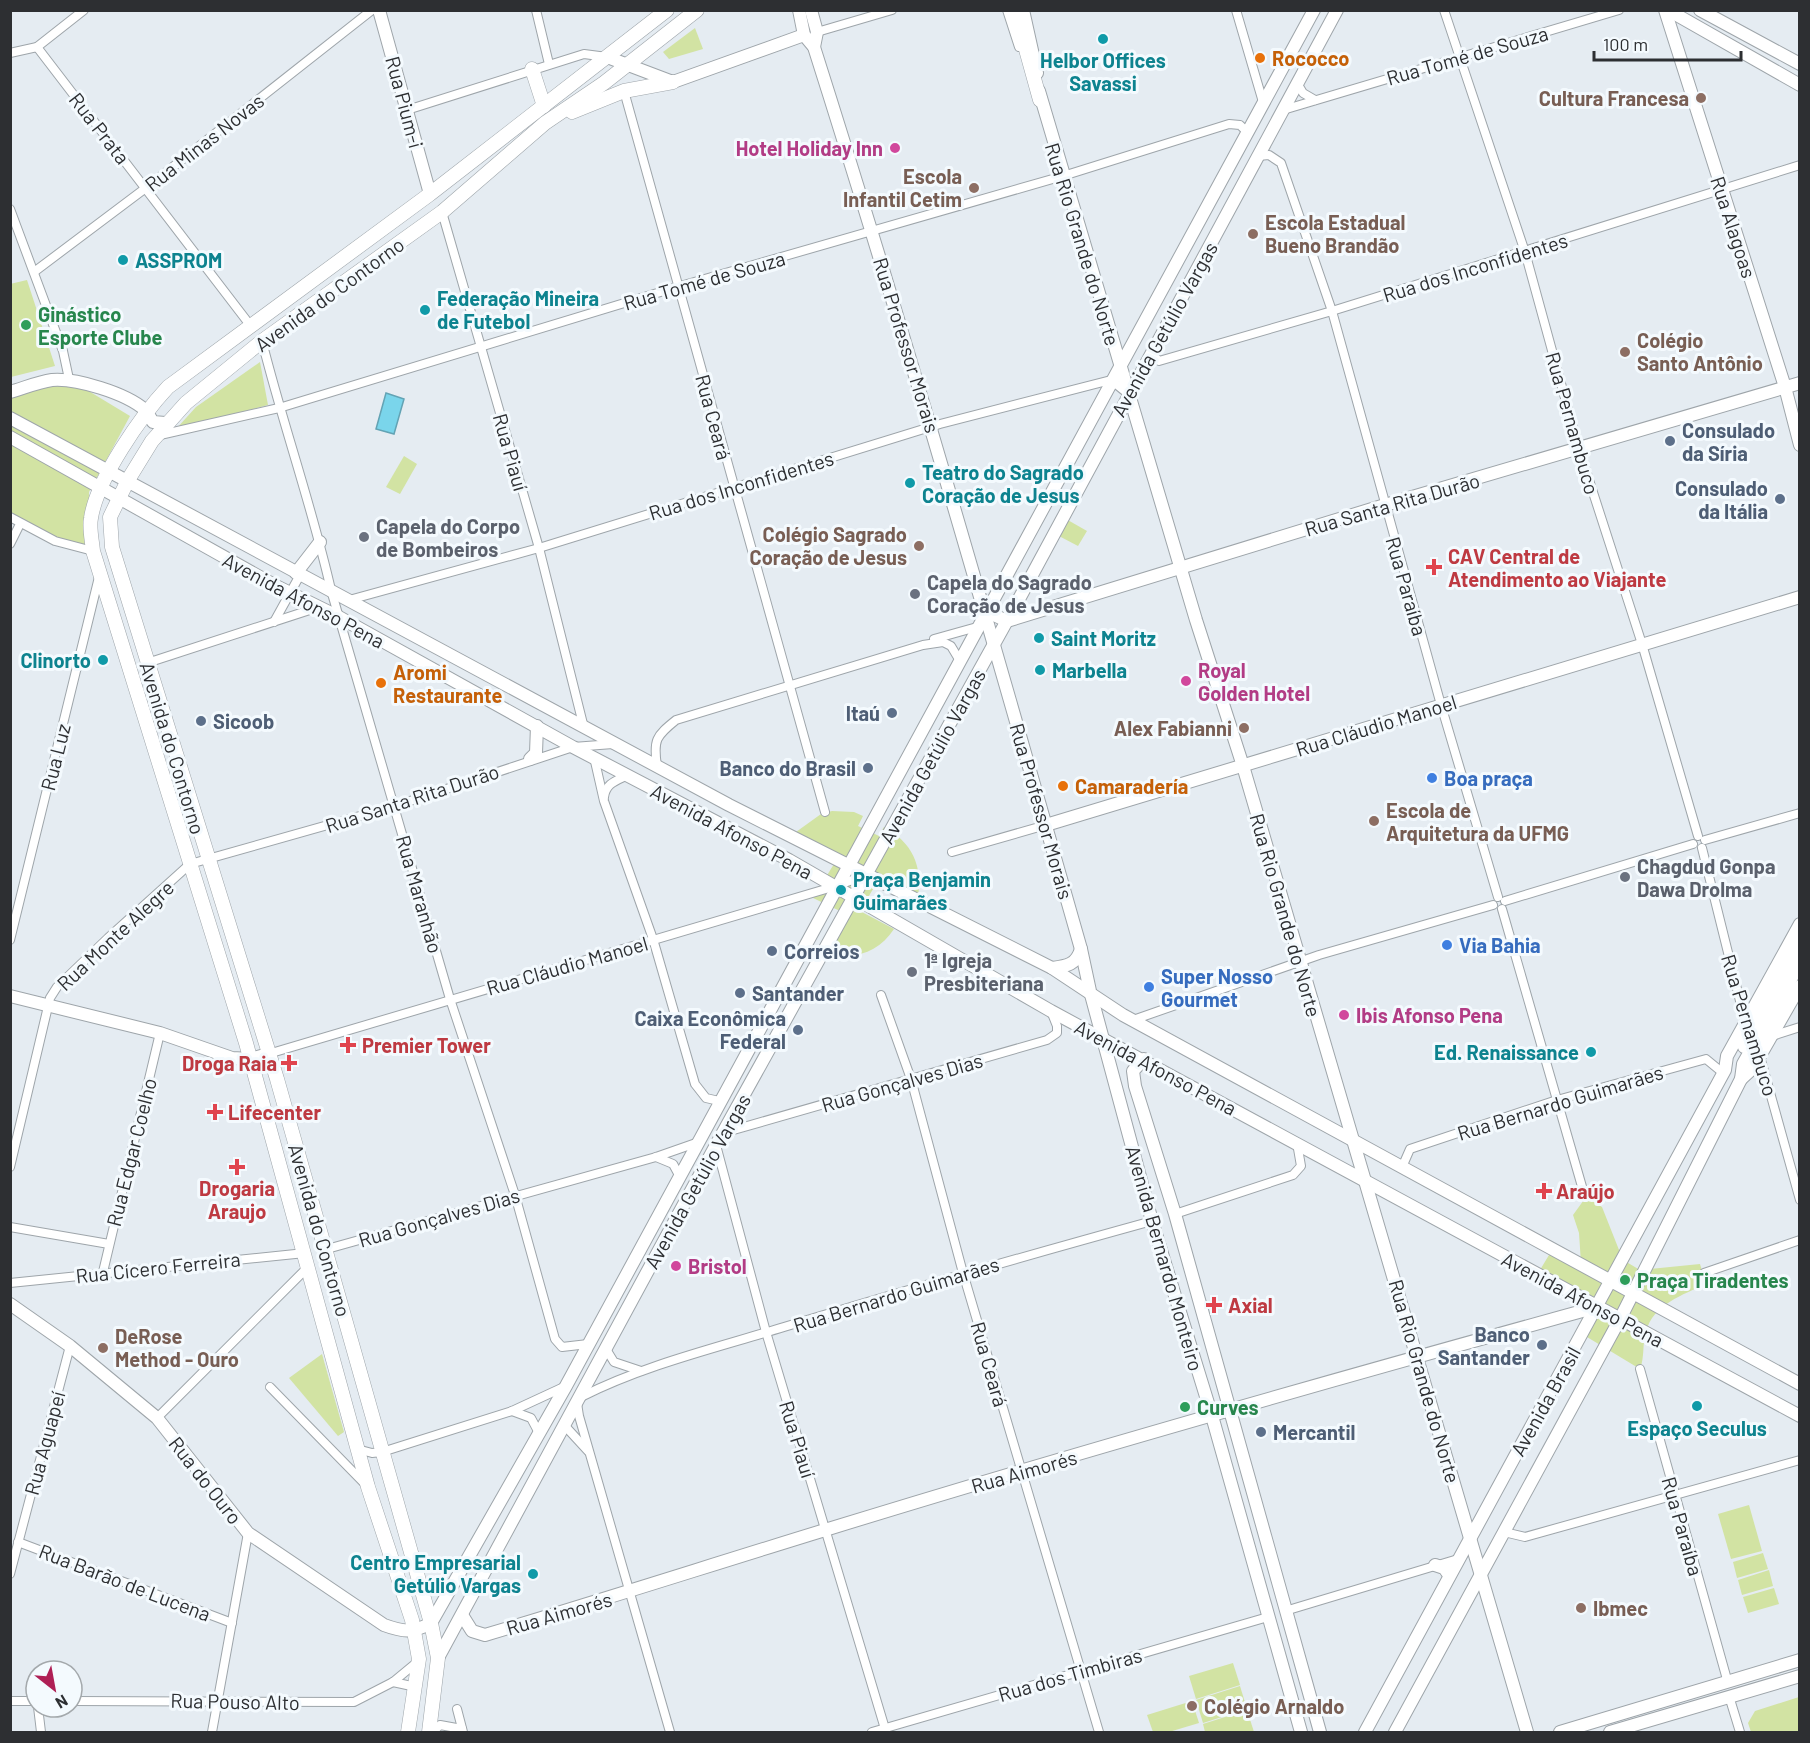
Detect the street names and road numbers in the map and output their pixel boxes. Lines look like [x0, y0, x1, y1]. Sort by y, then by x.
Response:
street label: Rua Tomé de Souza [1383, 20, 1551, 90]
street label: Rua Pium-i [381, 53, 429, 151]
street label: Rua Prata [65, 88, 135, 168]
street label: Rua Minas Novas [140, 88, 268, 196]
street label: Rua Rio Grande do Norte [1041, 140, 1125, 348]
street label: Rua Alagoas [1706, 173, 1762, 281]
street label: Rua dos Inconfidentes [1380, 227, 1570, 307]
street label: Avenida do Contorno [250, 232, 408, 356]
street label: Avenida Getúlio Vargas [1106, 237, 1222, 421]
street label: Rua Tomé de Souza [620, 245, 788, 315]
street label: Rua Professor Morais [869, 254, 945, 436]
street label: Rua Pernambuco [1541, 349, 1605, 497]
street label: Rua Ceará [691, 372, 737, 462]
street label: Rua Piauí [489, 411, 533, 493]
street label: Rua dos Inconfidentes [646, 445, 836, 525]
street label: Rua Santa Rita Durão [1302, 467, 1482, 541]
street label: Rua Paraíba [1381, 534, 1433, 638]
street label: Avenida Afonso Pena [219, 547, 389, 653]
street label: Avenida do Contorno [135, 659, 211, 837]
street label: Avenida Getúlio Vargas [874, 664, 990, 848]
street label: Rua Cláudio Manoel [1293, 689, 1459, 761]
street label: Rua Professor Morais [1005, 720, 1079, 902]
street label: Rua Luz [35, 721, 75, 793]
street label: Rua Santa Rita Durão [322, 759, 502, 837]
street label: Avenida Afonso Pena [647, 778, 817, 884]
street label: Rua Rio Grande do Norte [1245, 810, 1327, 1020]
street label: Rua Maranhão [392, 832, 448, 956]
street label: Rua Monte Alegre [52, 875, 178, 995]
street label: Rua Cláudio Manoel [483, 930, 651, 1000]
street label: Rua Pernambuco [1717, 951, 1783, 1099]
street label: Avenida Afonso Pena [1071, 1014, 1241, 1120]
street label: Rua Gonçalves Dias [819, 1047, 985, 1117]
street label: Rua Bernardo Guimarães [1454, 1059, 1666, 1145]
street label: Rua Edgar Coelho [101, 1075, 161, 1229]
street label: Avenida Getúlio Vargas [639, 1089, 755, 1273]
street label: Avenida do Contorno [284, 1141, 356, 1319]
street label: Avenida Bernardo Monteiro [1121, 1142, 1209, 1374]
street label: Rua Gonçalves Dias [356, 1182, 522, 1252]
street label: Rua Cícero Ferreira [74, 1246, 242, 1288]
street label: Avenida Afonso Pena [1498, 1246, 1668, 1352]
street label: Rua Bernardo Guimarães [790, 1251, 1002, 1337]
street label: Rua Rio Grande do Norte [1384, 1276, 1466, 1486]
street label: Rua Ceará [966, 1319, 1014, 1409]
street label: Avenida Brasil [1505, 1342, 1585, 1460]
street label: Rua Aguapeí [19, 1389, 69, 1497]
street label: Rua Piauí [775, 1398, 821, 1480]
street label: Rua do Ouro [164, 1432, 248, 1528]
street label: Rua Aimorés [968, 1444, 1080, 1498]
street label: Rua Paraíba [1657, 1474, 1709, 1578]
street label: Rua Barão de Lucena [36, 1538, 214, 1626]
street label: Rua Aimorés [503, 1586, 615, 1640]
street label: Rua dos Timbiras [995, 1642, 1145, 1706]
street label: Rua Pouso Alto [170, 1688, 300, 1714]

